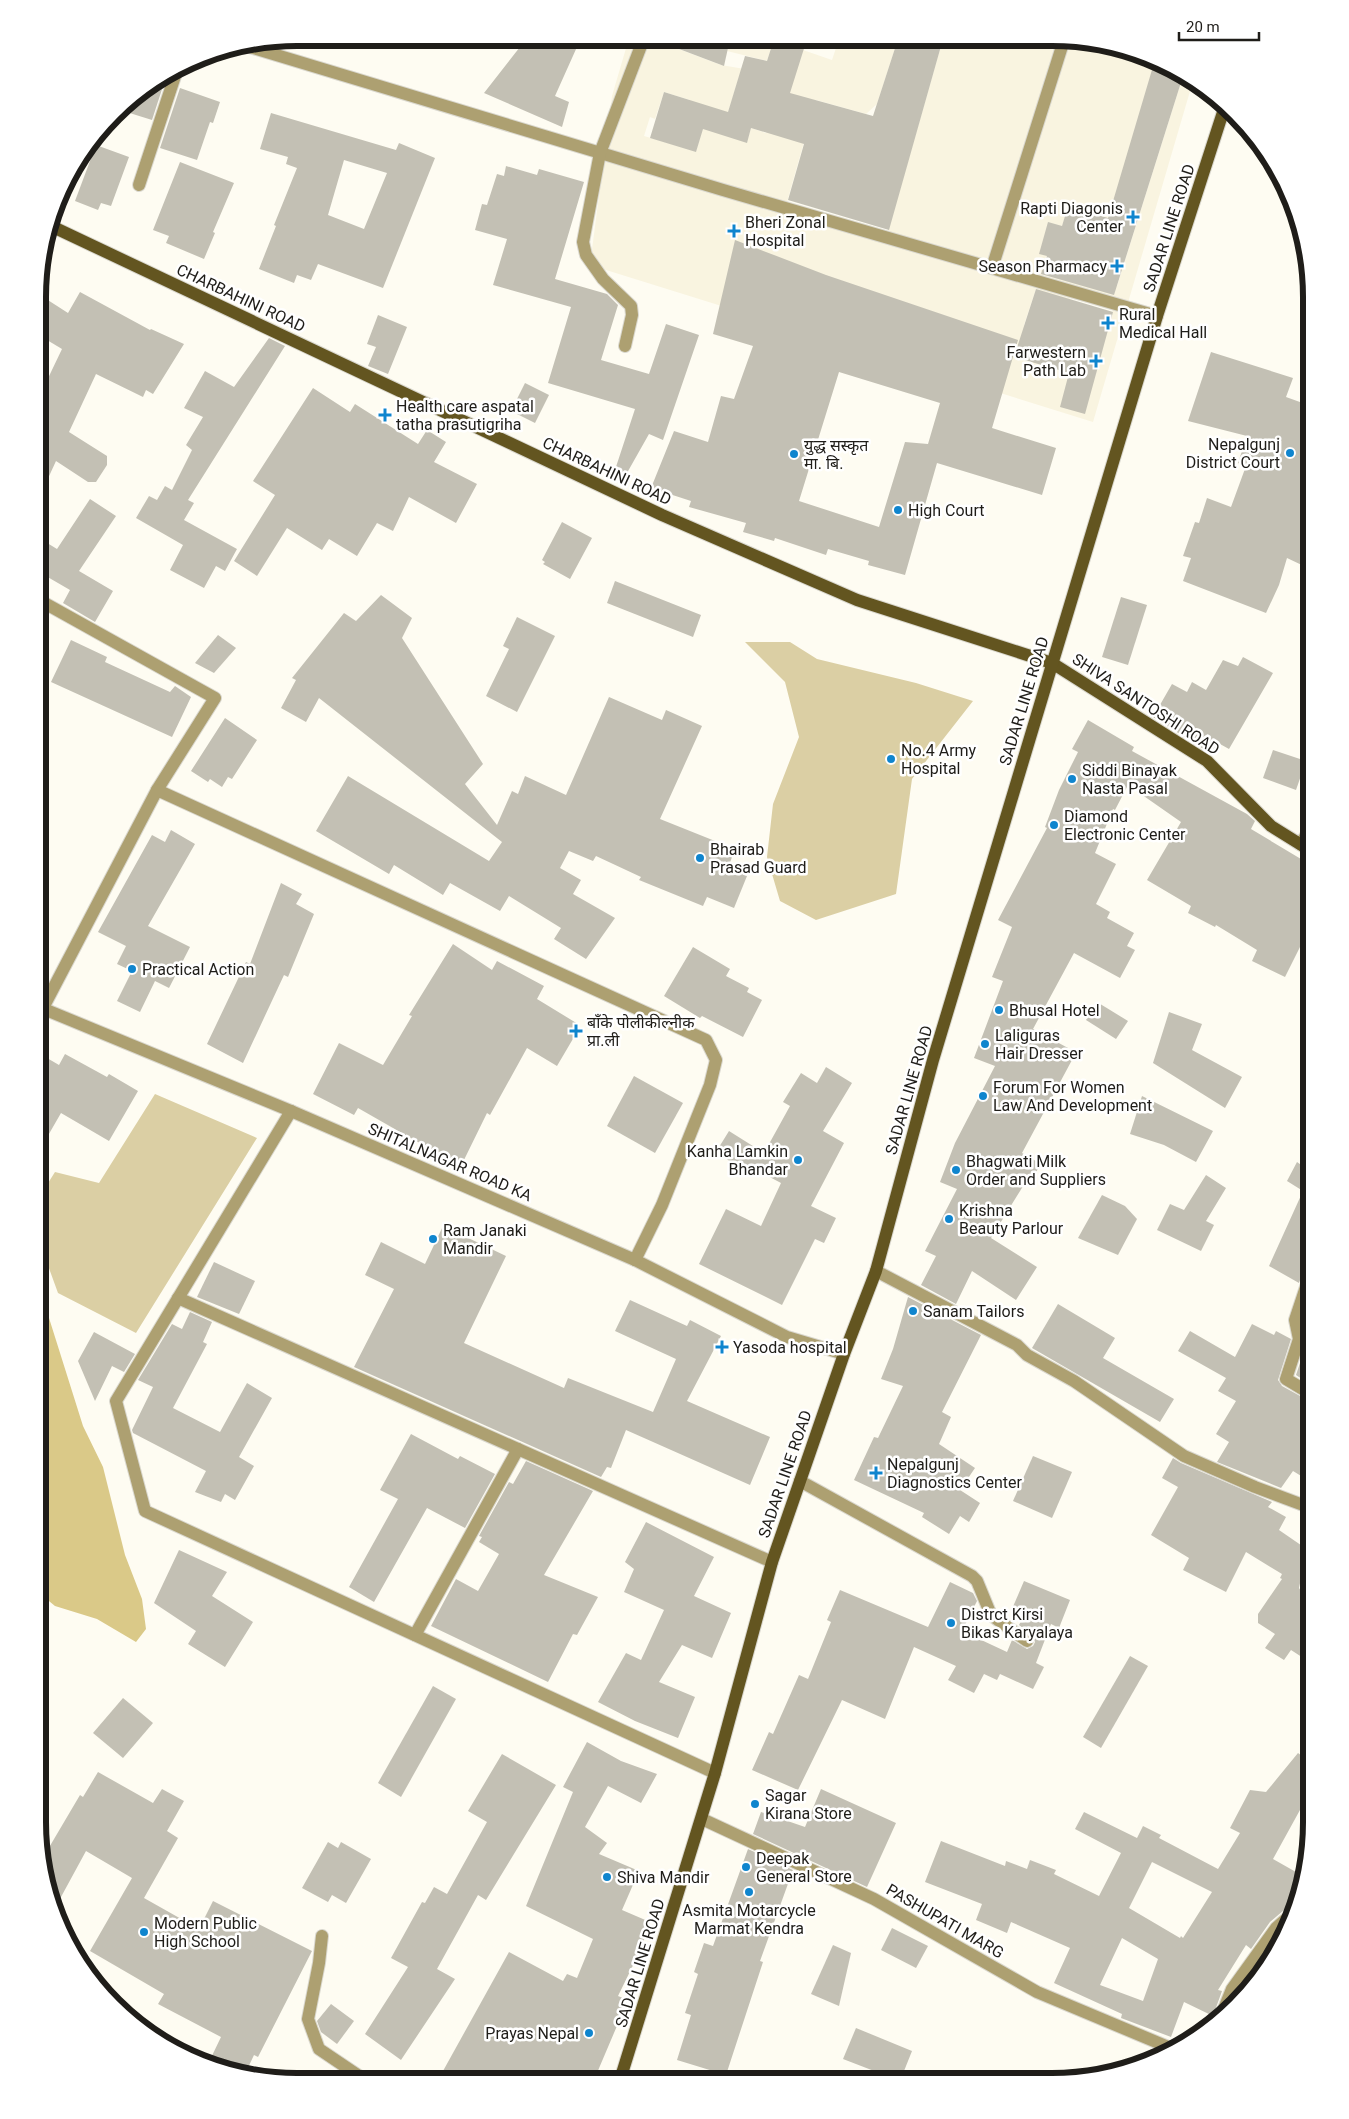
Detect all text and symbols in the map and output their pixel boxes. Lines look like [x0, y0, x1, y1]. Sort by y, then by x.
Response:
scale bar [1179, 10, 1259, 42]
text: 20 m [1186, 18, 1220, 36]
street label: SADAR LINE ROAD [1139, 162, 1199, 294]
place label: Rapti Diagonis Center [1020, 199, 1124, 236]
marker: Rapti Diagonis Center [1127, 211, 1139, 223]
place label: Bheri Zonal Hospital [745, 213, 826, 250]
marker: Bheri Zonal Hospital [727, 224, 741, 238]
place label: Season Pharmacy [978, 257, 1107, 276]
street label: CHARBAHINI ROAD [174, 260, 308, 336]
marker: Season Pharmacy [1111, 260, 1123, 272]
place label: Rural Medical Hall [1119, 305, 1207, 342]
marker: Rural Medical Hall [1101, 316, 1115, 330]
place label: Farwestern Path Lab [1006, 343, 1086, 380]
marker: Farwestern Path Lab [1090, 355, 1102, 367]
place label: Health care aspatal tatha prasutigriha [396, 397, 534, 434]
marker: Health care aspatal tatha prasutigriha [378, 408, 392, 422]
street label: CHARBAHINI ROAD [540, 433, 674, 509]
place label: Nepalgunj District Court [1186, 435, 1280, 472]
place label: युद्ध सस्कृत मा. बि. [804, 436, 869, 473]
marker: Nepalgunj District Court [1284, 447, 1296, 459]
marker: युद्ध सस्कृत मा. बि. [788, 448, 800, 460]
place label: High Court [908, 501, 984, 520]
marker: High Court [892, 504, 904, 516]
street label: SADAR LINE ROAD [995, 634, 1053, 768]
street label: SHIVA SANTOSHI ROAD [1069, 649, 1223, 759]
place label: No.4 Army Hospital [901, 741, 977, 778]
marker: No.4 Army Hospital [885, 753, 897, 765]
place label: Siddi Binayak Nasta Pasal [1082, 761, 1178, 798]
marker: Siddi Binayak Nasta Pasal [1066, 773, 1078, 785]
place label: Diamond Electronic Center [1064, 807, 1186, 844]
marker: Diamond Electronic Center [1048, 819, 1060, 831]
place label: Bhairab Prasad Guard [710, 840, 807, 877]
marker: Bhairab Prasad Guard [694, 852, 706, 864]
place label: Practical Action [142, 960, 254, 979]
marker: Practical Action [126, 963, 138, 975]
place label: Bhusal Hotel [1009, 1001, 1100, 1020]
marker: Bhusal Hotel [993, 1004, 1005, 1016]
place label: बाँके पोलीकील्नीक प्रा.ली [587, 1013, 695, 1050]
street label: SADAR LINE ROAD [881, 1023, 937, 1157]
marker: बाँके पोलीकील्नीक प्रा.ली [569, 1024, 583, 1038]
place label: Laliguras Hair Dresser [995, 1026, 1084, 1063]
marker: Laliguras Hair Dresser [979, 1038, 991, 1050]
place label: Forum For Women Law And Development [993, 1078, 1152, 1115]
marker: Forum For Women Law And Development [977, 1090, 989, 1102]
street label: SHITALNAGAR ROAD KA [365, 1119, 535, 1205]
place label: Kanha Lamkin Bhandar [687, 1142, 789, 1179]
place label: Bhagwati Milk Order and Suppliers [966, 1152, 1106, 1189]
marker: Kanha Lamkin Bhandar [792, 1154, 804, 1166]
marker: Bhagwati Milk Order and Suppliers [950, 1164, 962, 1176]
place label: Krishna Beauty Parlour [959, 1201, 1064, 1238]
marker: Krishna Beauty Parlour [943, 1213, 955, 1225]
place label: Ram Janaki Mandir [443, 1221, 527, 1258]
marker: Ram Janaki Mandir [427, 1233, 439, 1245]
place label: Sanam Tailors [923, 1302, 1024, 1321]
marker: Sanam Tailors [907, 1305, 919, 1317]
place label: Yasoda hospital [733, 1338, 847, 1357]
marker: Yasoda hospital [715, 1340, 729, 1354]
street label: SADAR LINE ROAD [754, 1408, 816, 1540]
place label: Nepalgunj Diagnostics Center [887, 1455, 1022, 1492]
marker: Nepalgunj Diagnostics Center [869, 1466, 883, 1480]
place label: Distrct Kirsi Bikas Karyalaya [961, 1605, 1073, 1642]
marker: Distrct Kirsi Bikas Karyalaya [945, 1617, 957, 1629]
place label: Sagar Kirana Store [765, 1786, 852, 1823]
marker: Sagar Kirana Store [749, 1798, 761, 1810]
place label: Deepak General Store [756, 1849, 852, 1886]
marker: Deepak General Store [740, 1861, 752, 1873]
place label: Shiva Mandir [617, 1868, 710, 1887]
marker: Shiva Mandir [601, 1871, 613, 1883]
street label: PASHUPATI MARG [883, 1880, 1007, 1962]
marker: Asmita Motarcycle Marmat Kendra [743, 1886, 755, 1898]
street label: SADAR LINE ROAD [611, 1896, 669, 2030]
place label: Asmita Motarcycle Marmat Kendra [682, 1901, 816, 1938]
place label: Modern Public High School [154, 1914, 257, 1951]
marker: Modern Public High School [138, 1926, 150, 1938]
place label: Prayas Nepal [485, 2024, 579, 2043]
marker: Prayas Nepal [583, 2027, 595, 2039]

